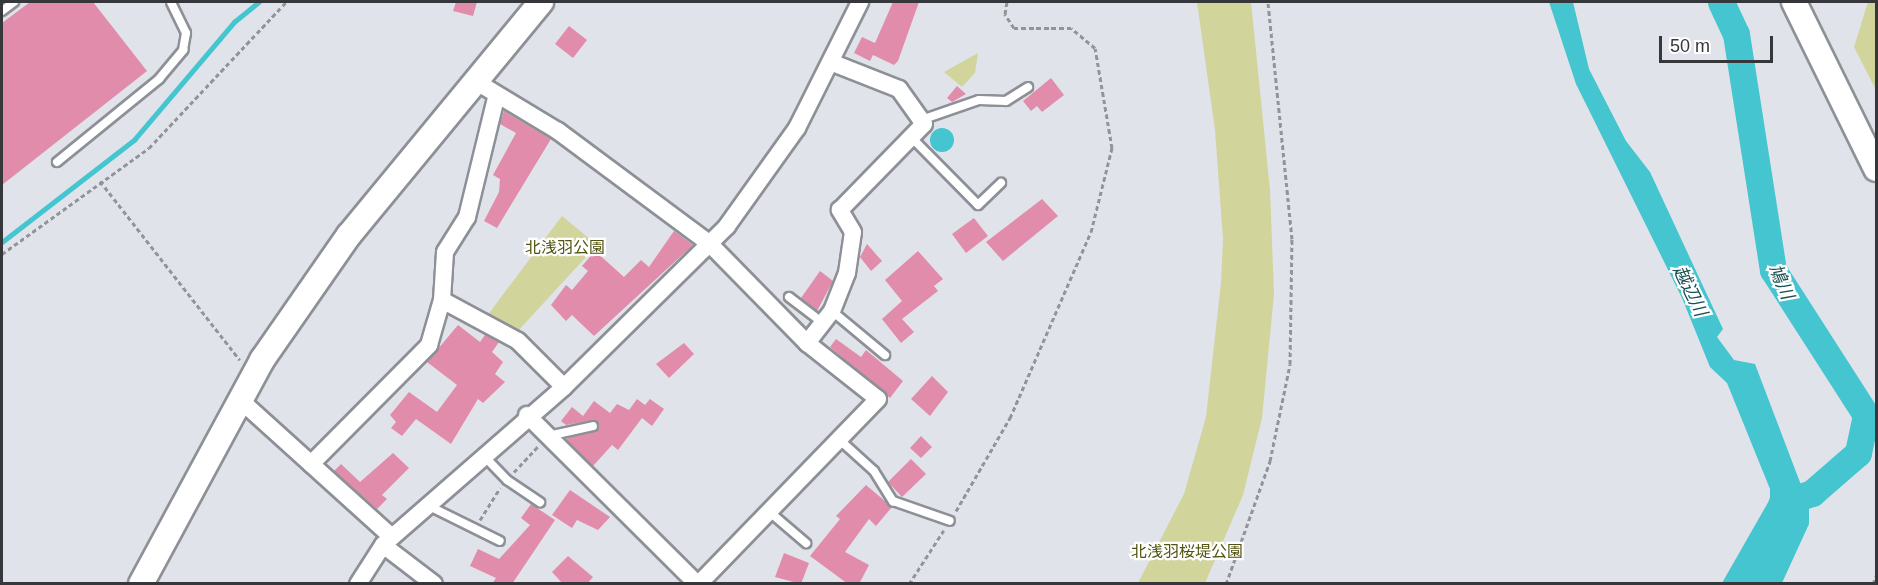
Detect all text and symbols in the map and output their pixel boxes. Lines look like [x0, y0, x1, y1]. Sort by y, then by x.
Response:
scale bar [1662, 24, 1776, 62]
text: 50 m [1670, 36, 1710, 56]
park label: 北浅羽公園 [525, 238, 605, 258]
water label: 鳩川 [1764, 261, 1798, 303]
water label: 越辺川 [1668, 262, 1712, 320]
park label: 北浅羽桜堤公園 [1131, 542, 1243, 562]

